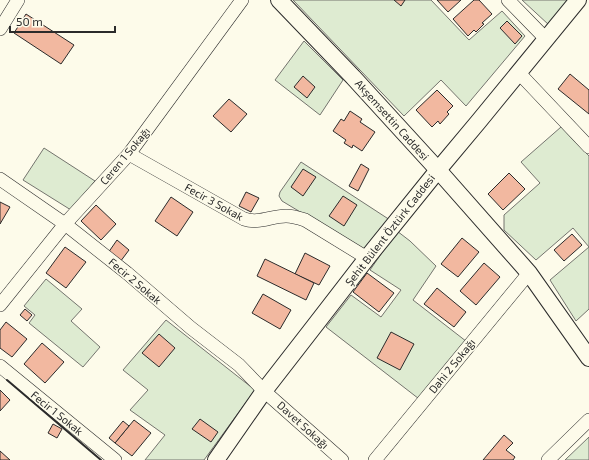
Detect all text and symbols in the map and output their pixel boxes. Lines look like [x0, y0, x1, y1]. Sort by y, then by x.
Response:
scale bar [10, 8, 115, 34]
text: 50 m [16, 14, 43, 28]
street label: Akşemsettin Caddesi [352, 77, 432, 163]
street label: Ceren 1 Sokağı [97, 124, 152, 187]
street label: Şehit Bülent Öztürk Caddesi [341, 171, 439, 289]
street label: Fecir 3 Sokak [183, 180, 246, 223]
street label: Fecir 2 Sokak [106, 255, 165, 307]
street label: Dahi 2 Sokağı [426, 336, 478, 396]
street label: Fecir 1 Sokak [29, 388, 86, 438]
street label: Davet Sokağı [275, 398, 332, 451]

